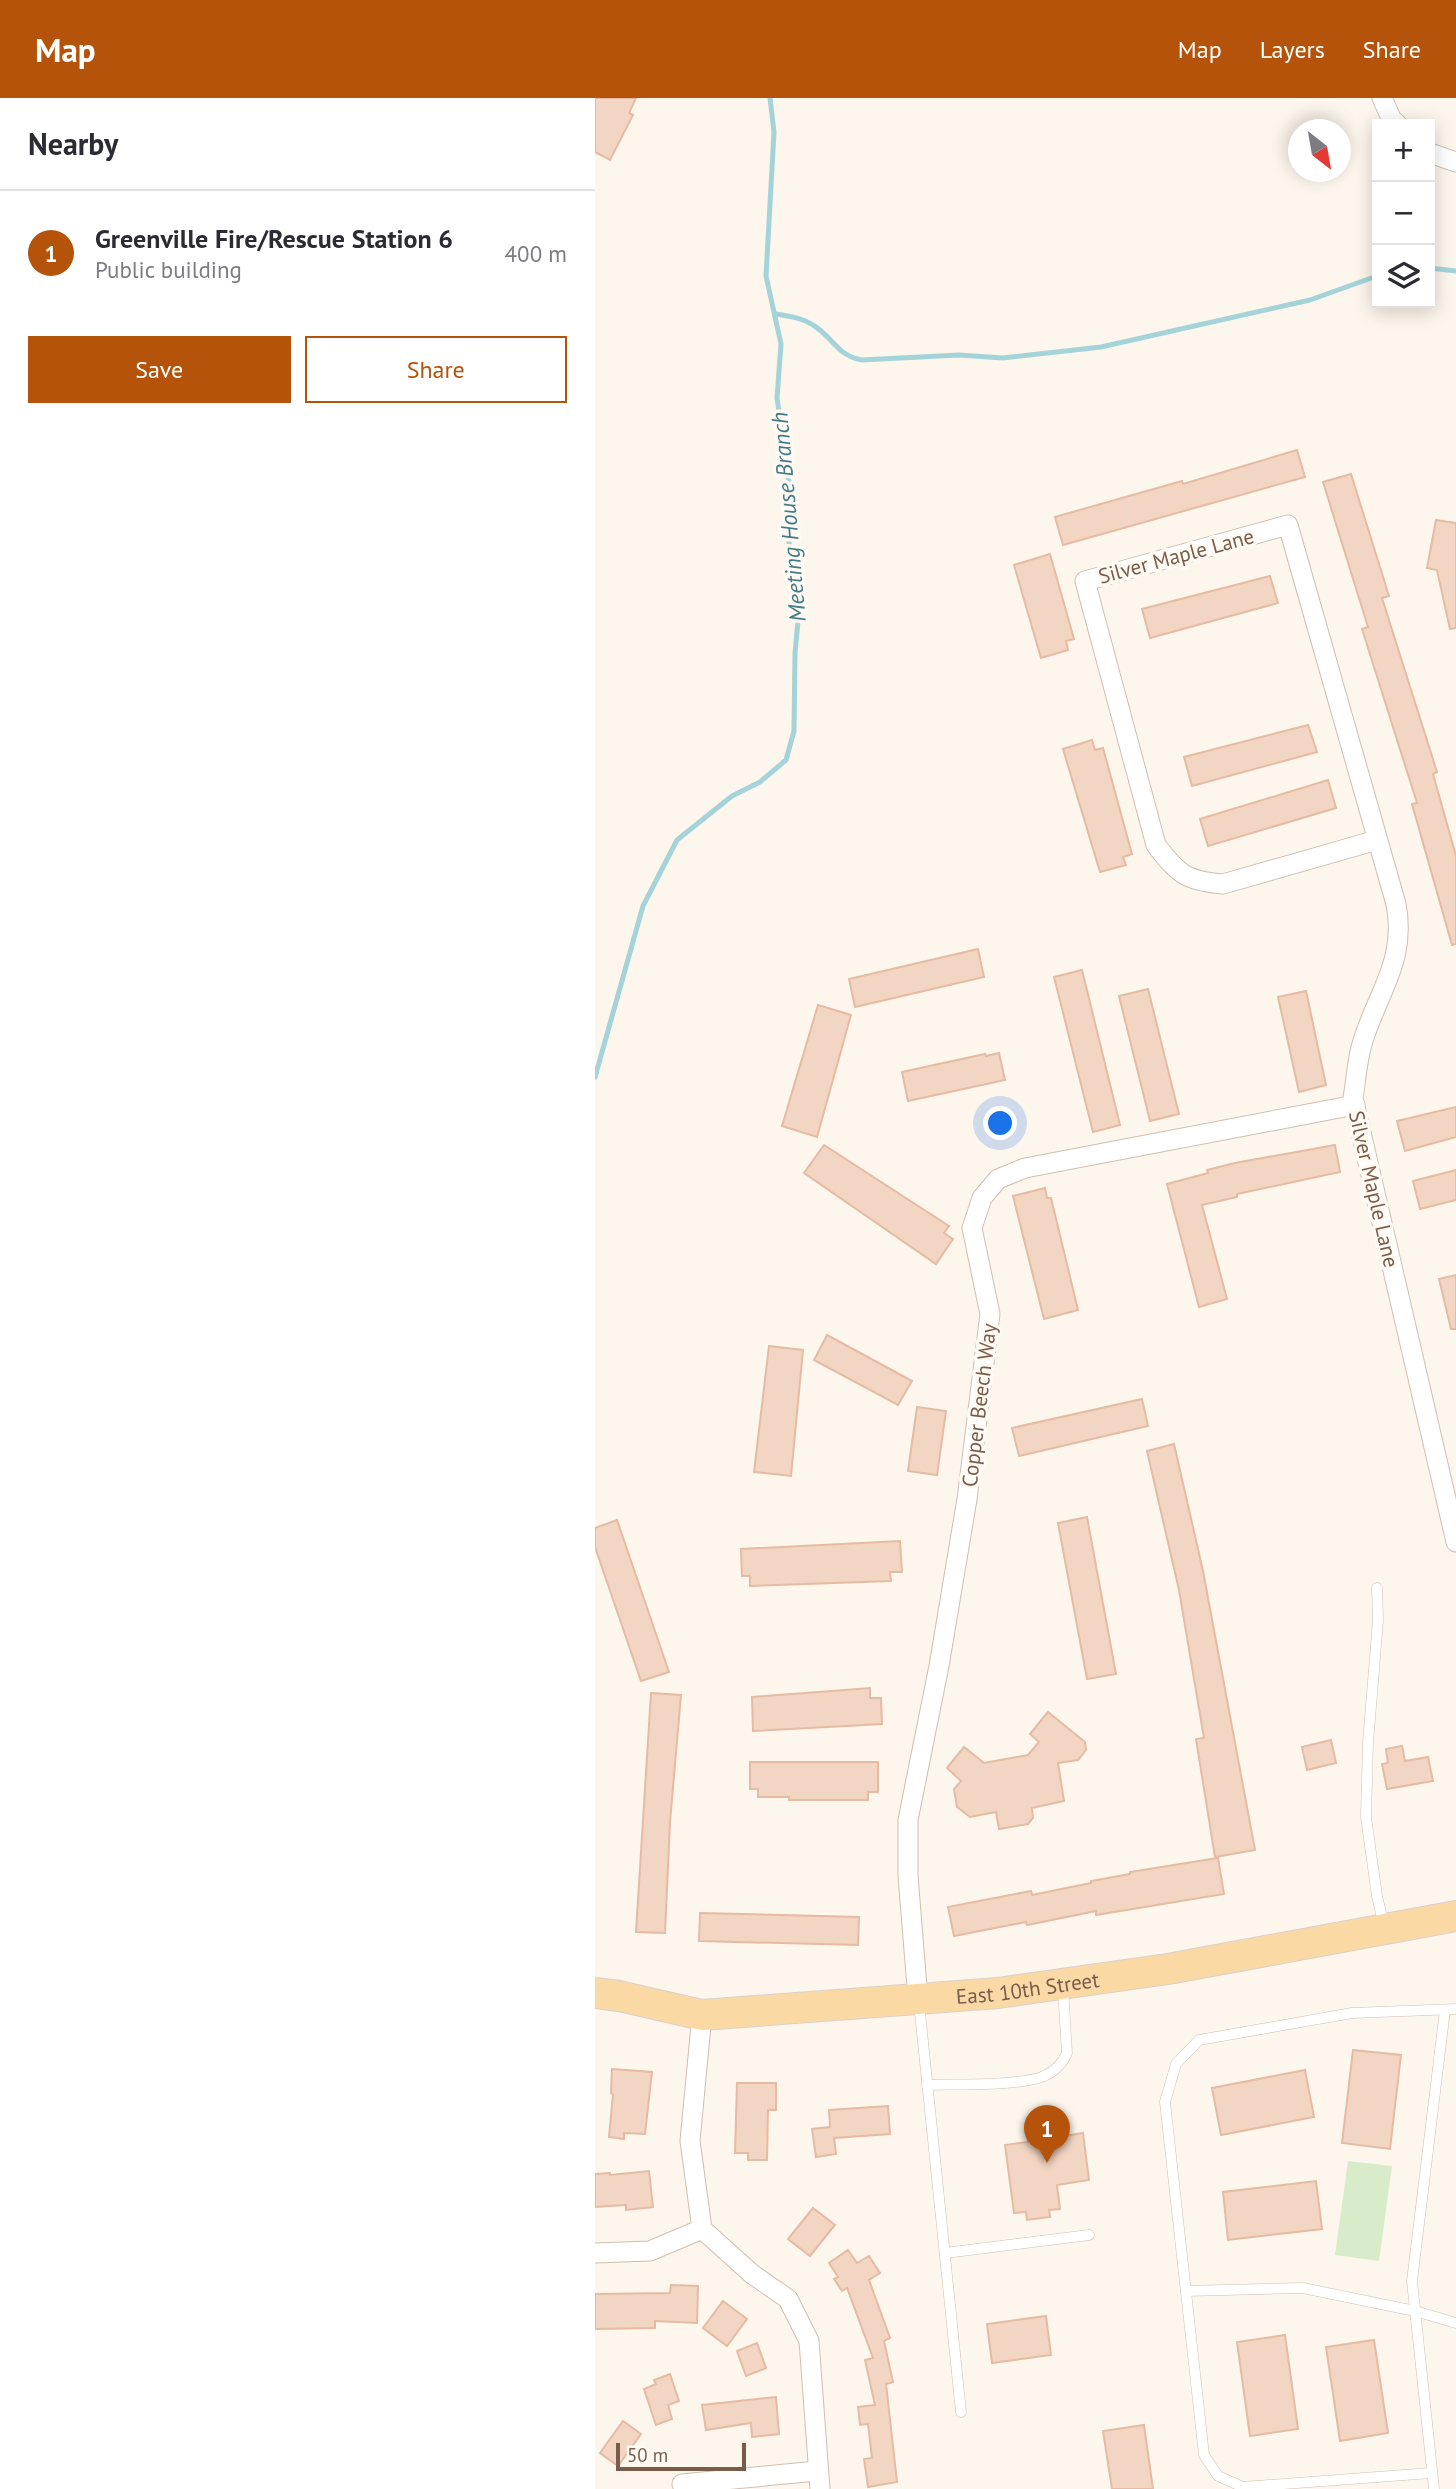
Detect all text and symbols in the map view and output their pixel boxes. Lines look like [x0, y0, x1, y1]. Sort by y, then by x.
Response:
text: Map [35, 28, 96, 71]
text: Map [1178, 34, 1222, 65]
text: Layers [1260, 34, 1325, 65]
text: Share [1363, 34, 1421, 65]
north arrow [1288, 119, 1351, 182]
map controls [1372, 119, 1435, 308]
button: + [1372, 119, 1435, 182]
text: Nearby [28, 124, 118, 163]
button: − [1372, 182, 1435, 245]
text: Greenville Fire/Rescue Station 6 [95, 222, 453, 255]
text: 1 [44, 239, 58, 268]
text: 400 m [505, 239, 567, 268]
button: layers [1372, 245, 1435, 308]
text: Public building [95, 255, 242, 284]
button: Save [28, 336, 291, 403]
button: Share [305, 336, 567, 403]
water label: Meeting House Branch [764, 411, 812, 623]
street label: Silver Maple Lane [1095, 522, 1257, 590]
your location [983, 1106, 1017, 1140]
street label: Silver Maple Lane [1343, 1108, 1405, 1270]
street label: Copper Beech Way [956, 1321, 1002, 1488]
street label: East 10th Street [955, 1965, 1101, 2010]
pin: 1 [1024, 2105, 1070, 2163]
scale bar [616, 2440, 745, 2472]
text: 50 m [627, 2443, 668, 2467]

